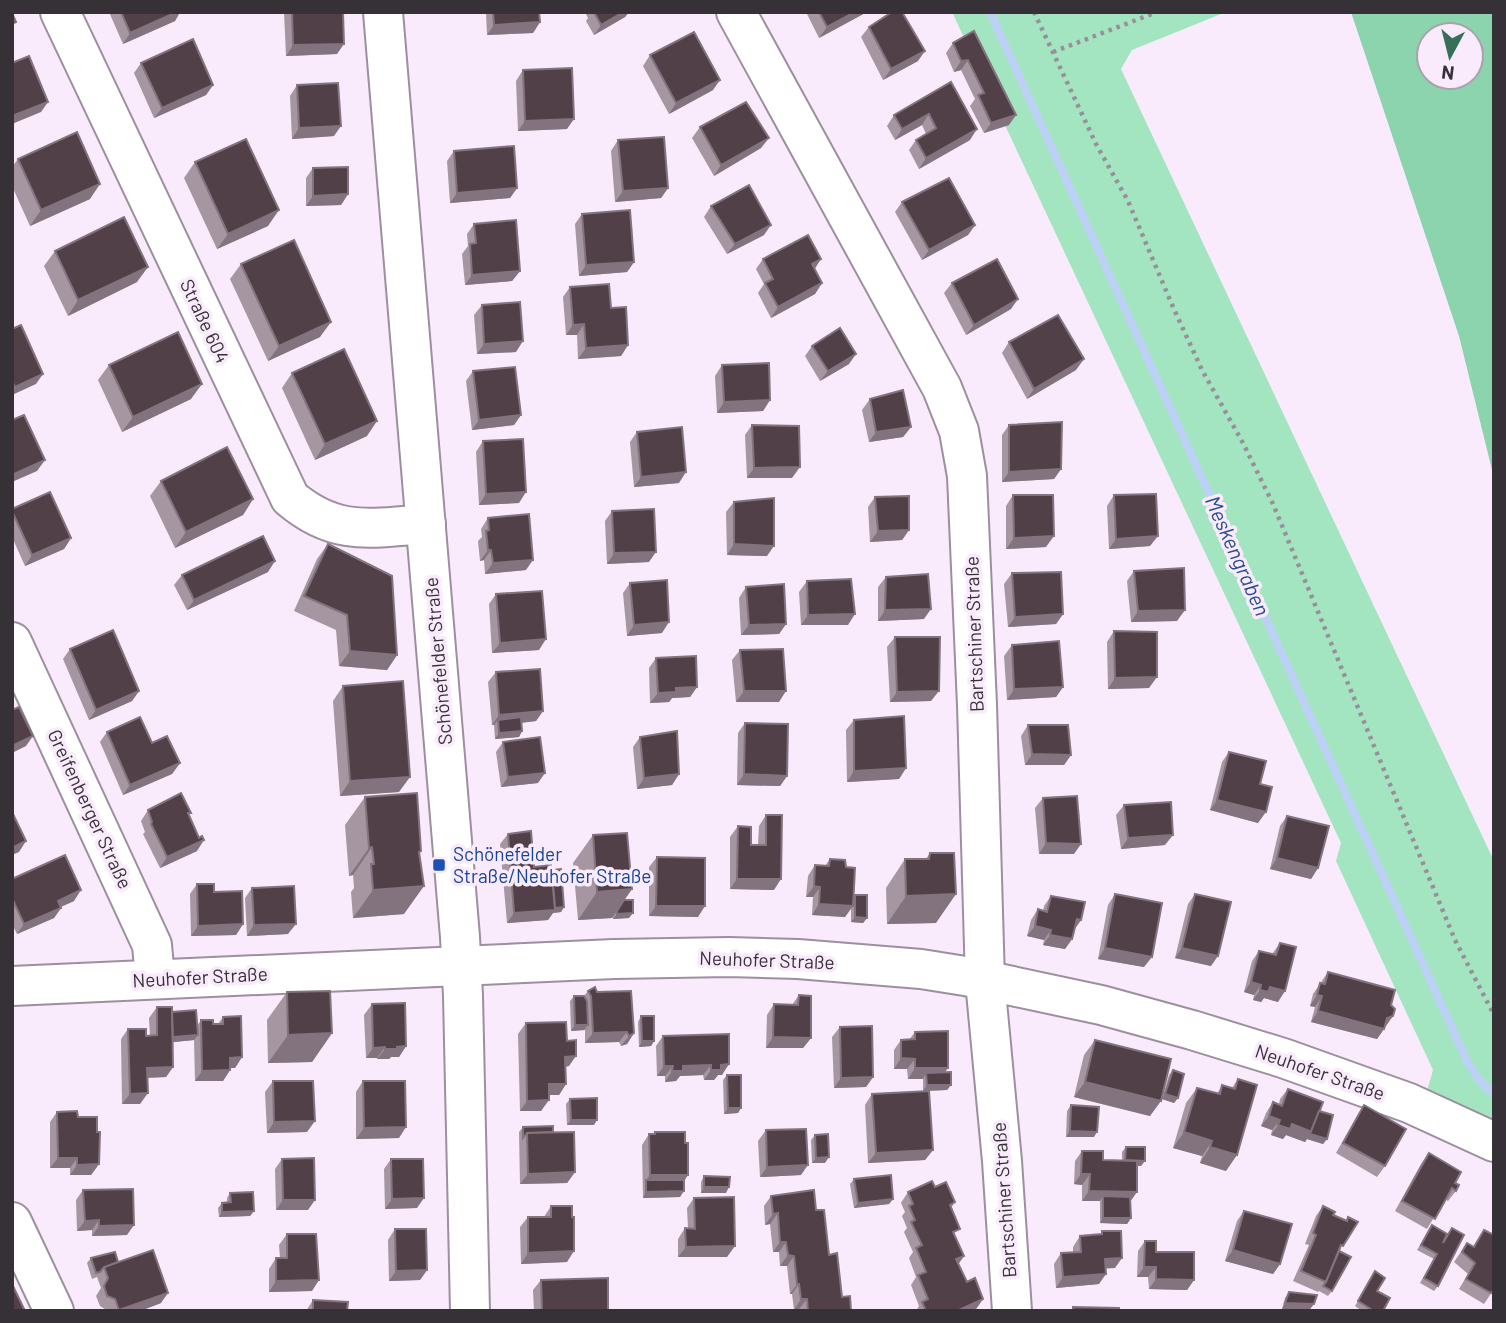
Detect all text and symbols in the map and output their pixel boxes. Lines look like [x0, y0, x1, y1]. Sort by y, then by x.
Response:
north arrow [1415, 21, 1485, 91]
text: N [1440, 61, 1456, 86]
street label: Straße 604 [176, 275, 235, 366]
water label: Meskengraben [1201, 492, 1276, 619]
street label: Bartschiner Straße [959, 556, 988, 712]
street label: Schönefelder Straße [419, 576, 456, 746]
street label: Greifenberger Straße [43, 726, 137, 892]
place label: Schönefelder Straße/Neuhofer Straße [453, 842, 651, 887]
marker: Schönefelder Straße/Neuhofer Straße [431, 857, 447, 873]
street label: Neuhofer Straße [699, 946, 835, 973]
street label: Neuhofer Straße [132, 961, 268, 992]
street label: Neuhofer Straße [1252, 1039, 1388, 1104]
street label: Bartschiner Straße [987, 1121, 1020, 1279]

